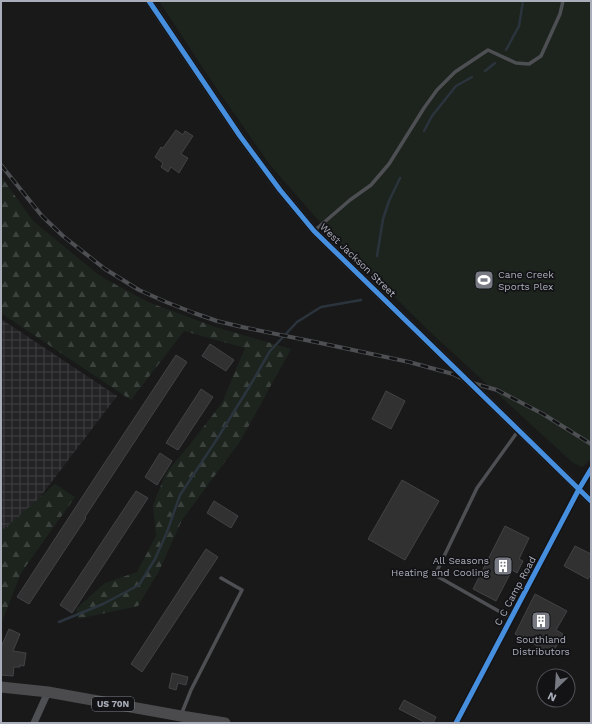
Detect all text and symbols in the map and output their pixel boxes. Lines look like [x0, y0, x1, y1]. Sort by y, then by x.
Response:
street label: West Jackson Street [318, 221, 399, 300]
sports icon: Cane Creek Sports Plex [473, 269, 495, 291]
place label: Cane Creek Sports Plex [498, 269, 554, 292]
place label: All Seasons Heating and Cooling [391, 555, 490, 578]
street label: C C Camp Road [492, 555, 538, 627]
building icon: All Seasons Heating and Cooling [492, 555, 514, 577]
building icon: Southland Distributors [530, 610, 552, 632]
place label: Southland Distributors [512, 634, 570, 657]
north arrow [536, 668, 576, 708]
text: N [546, 689, 558, 704]
road number: US 70N [92, 697, 134, 711]

